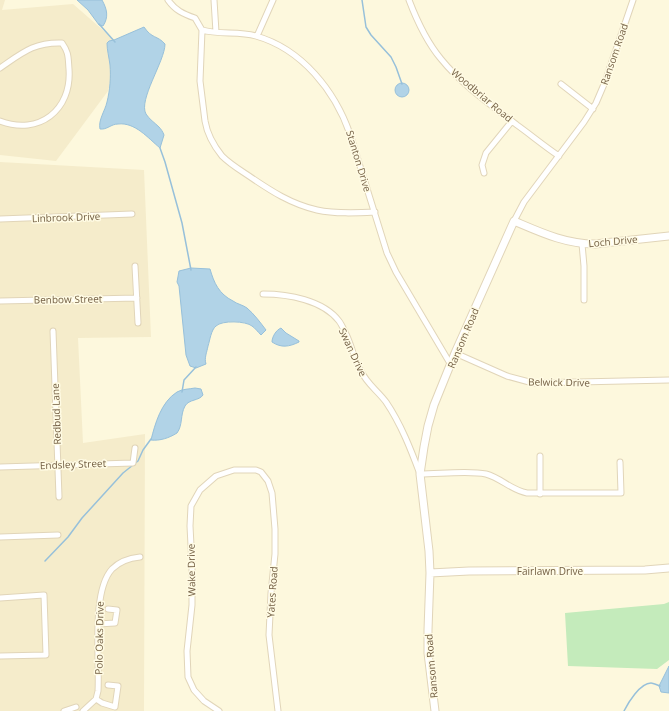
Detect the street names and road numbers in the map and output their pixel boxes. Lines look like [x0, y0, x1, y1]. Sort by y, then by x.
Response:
street label: Ransom Road [597, 21, 631, 87]
street label: Woodbriar Road [448, 65, 516, 125]
street label: Stanton Drive [343, 129, 375, 194]
street label: Linbrook Drive [32, 209, 101, 225]
street label: Loch Drive [588, 232, 639, 250]
street label: Benbow Street [34, 291, 103, 307]
street label: Ransom Road [444, 306, 482, 370]
street label: Swan Drive [336, 325, 370, 379]
street label: Belwick Drive [528, 374, 590, 390]
street label: Redbud Lane [48, 383, 64, 445]
street label: Endsley Street [40, 456, 107, 472]
street label: Wake Drive [184, 543, 198, 596]
street label: Fairlawn Drive [517, 564, 584, 578]
street label: Yates Road [263, 566, 281, 618]
street label: Polo Oaks Drive [91, 601, 107, 675]
street label: Ransom Road [421, 633, 441, 699]

